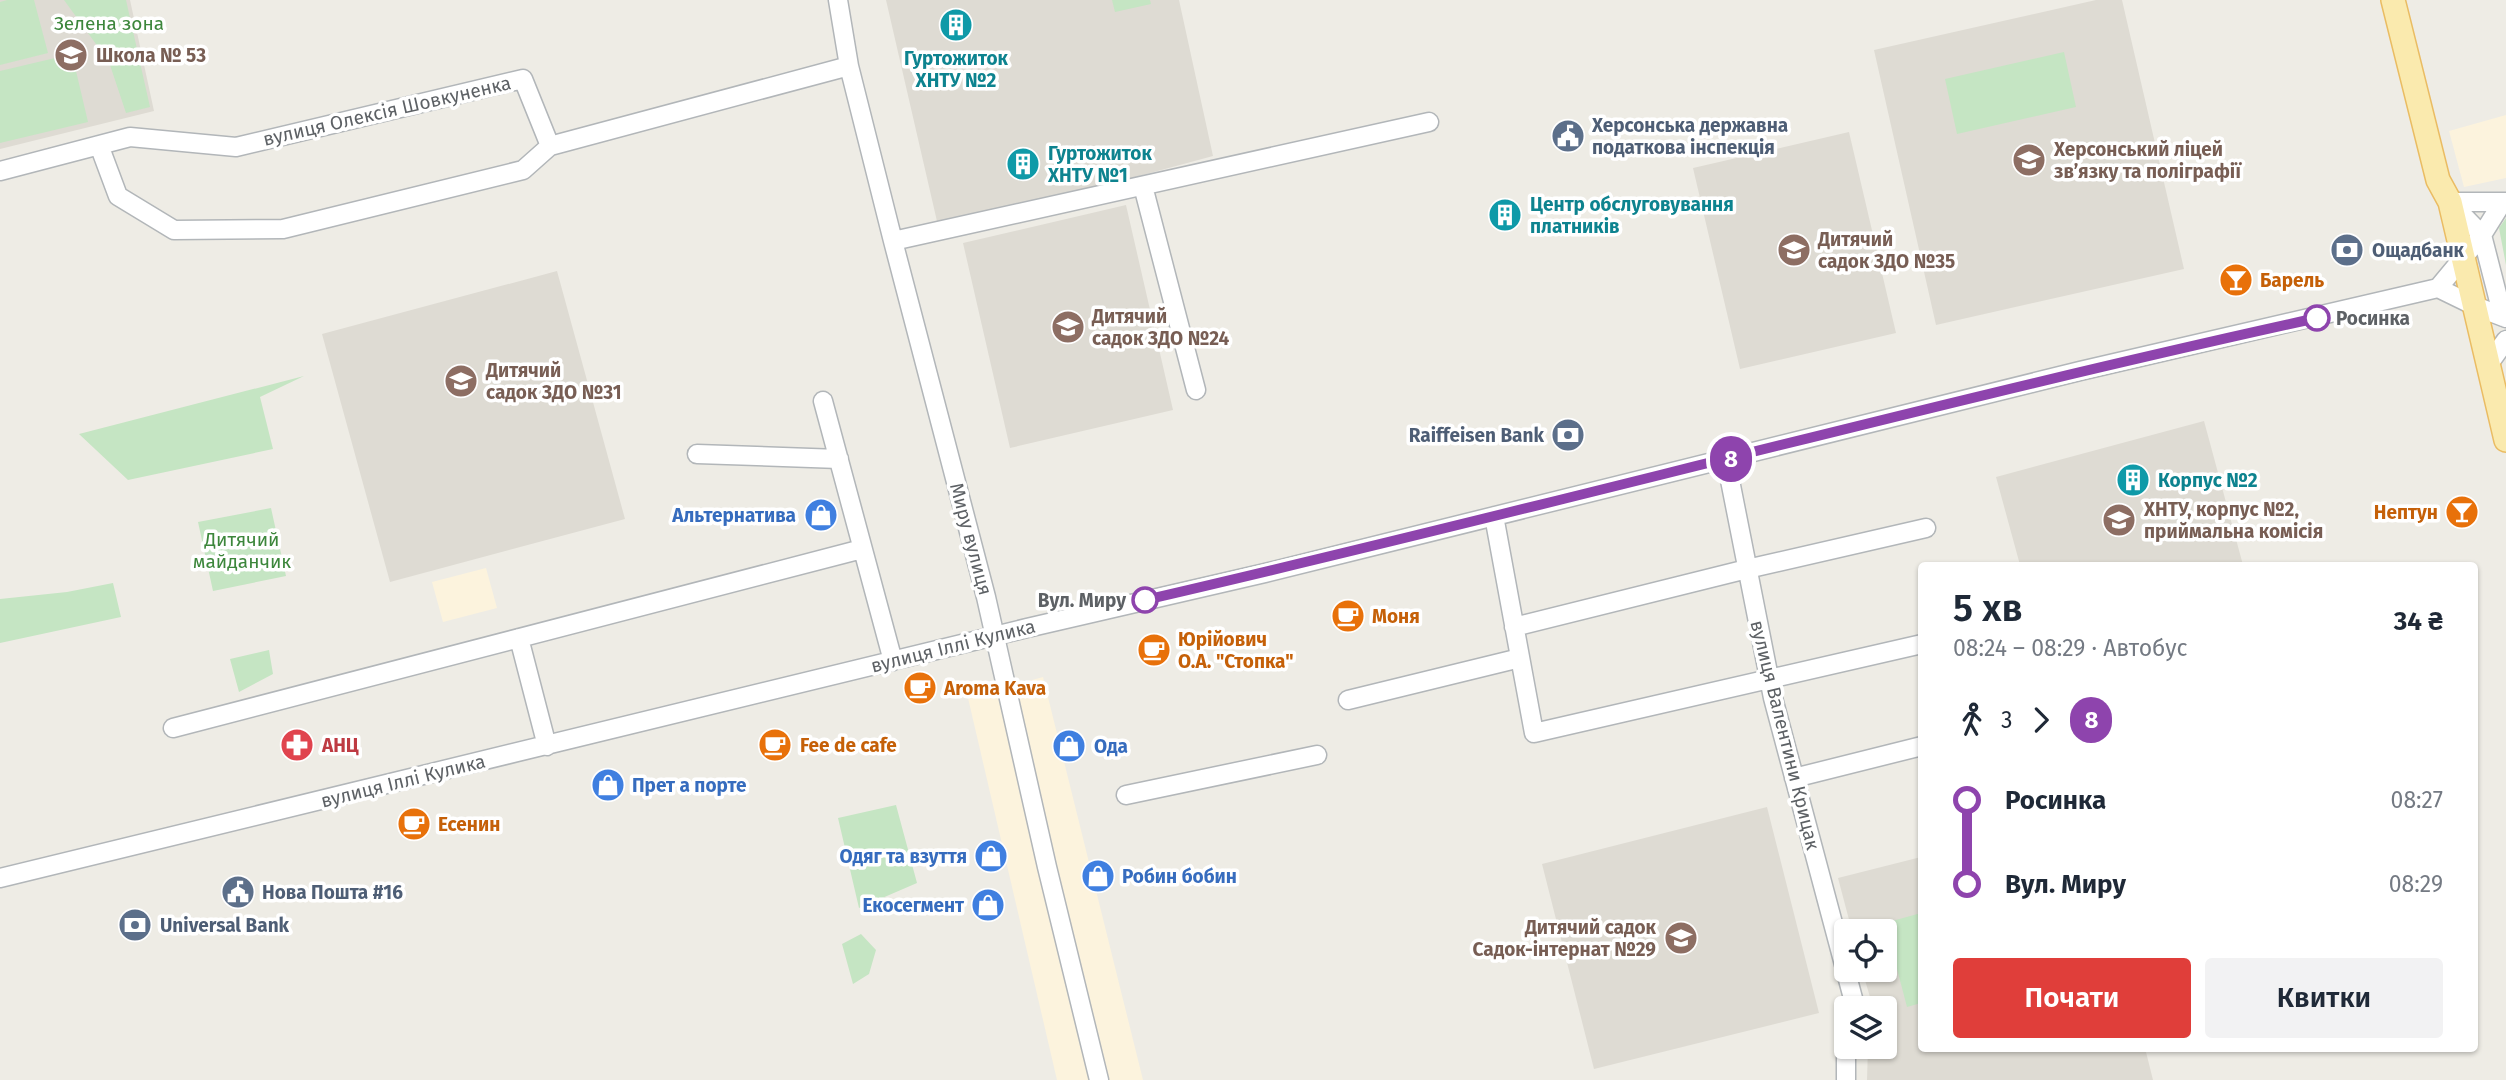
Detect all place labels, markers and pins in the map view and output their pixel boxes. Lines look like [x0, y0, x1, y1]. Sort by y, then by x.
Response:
building icon: Гуртожиток ХНТУ №2 [937, 6, 975, 44]
school or university icon: Школа № 53 [52, 36, 90, 74]
place label: Школа № 53 [96, 44, 206, 67]
place label: Гуртожиток ХНТУ №2 [904, 47, 1009, 92]
place label: Херсонська державна податкова інспекція [1591, 114, 1788, 159]
public building icon: Херсонська державна податкова інспекція [1549, 117, 1587, 155]
place label: Херсонський ліцей зв’язку та поліграфії [2053, 138, 2243, 183]
school or university icon: Херсонський ліцей зв’язку та поліграфії [2010, 141, 2048, 179]
place label: Гуртожиток ХНТУ №1 [1047, 142, 1152, 187]
building icon: Гуртожиток ХНТУ №1 [1004, 145, 1042, 183]
place label: Центр обслуговування платників [1530, 193, 1734, 238]
building icon: Центр обслуговування платників [1486, 196, 1524, 234]
place label: Дитячий садок ЗДО №35 [1817, 228, 1955, 273]
school or university icon: Дитячий садок ЗДО №35 [1775, 231, 1813, 269]
bank icon: Ощадбанк [2328, 231, 2366, 269]
place label: Ощадбанк [2372, 239, 2465, 262]
bar icon: Барель [2217, 261, 2255, 299]
place label: Барель [2260, 269, 2324, 292]
place label: Дитячий садок ЗДО №24 [1091, 305, 1229, 350]
marker: Росинка [2304, 305, 2330, 331]
place label: Росинка [2336, 307, 2410, 330]
school or university icon: Дитячий садок ЗДО №24 [1049, 308, 1087, 346]
place label: Дитячий садок ЗДО №31 [485, 359, 622, 404]
school or university icon: Дитячий садок ЗДО №31 [442, 362, 480, 400]
bank icon: Raiffeisen Bank [1549, 416, 1587, 454]
place label: Raiffeisen Bank [1409, 424, 1544, 447]
building icon: Корпус №2 [2114, 461, 2152, 499]
place label: Корпус №2 [2158, 469, 2258, 492]
bar icon: Нептун [2443, 493, 2481, 531]
shop icon: Альтернатива [802, 496, 840, 534]
place label: ХНТУ, корпус №2, приймальна комісія [2143, 498, 2323, 543]
school or university icon: ХНТУ, корпус №2, приймальна комісія [2100, 501, 2138, 539]
place label: Нептун [2374, 501, 2438, 524]
place label: Альтернатива [671, 504, 796, 527]
marker: Вул. Миру [1132, 587, 1158, 613]
place label: Вул. Миру [1038, 589, 1126, 612]
cafe icon: Моня [1329, 597, 1367, 635]
place label: Моня [1372, 605, 1420, 628]
place label: Юрійович О.А. "Стопка" [1178, 628, 1294, 673]
cafe icon: Юрійович О.А. "Стопка" [1135, 631, 1173, 669]
cafe icon: Aroma Kava [901, 669, 939, 707]
place label: Aroma Kava [943, 677, 1046, 700]
pharmacy icon: АНЦ [278, 726, 316, 764]
cafe icon: Fee de cafe [756, 726, 794, 764]
shop icon: Ода [1050, 727, 1088, 765]
place label: АНЦ [321, 734, 359, 757]
place label: Fee de cafe [800, 734, 897, 757]
place label: Ода [1094, 735, 1128, 758]
shop icon: Прет а порте [589, 766, 627, 804]
place label: Прет а порте [632, 774, 746, 797]
cafe icon: Есенин [395, 805, 433, 843]
place label: Есенин [438, 813, 500, 836]
shop icon: Одяг та взуття [972, 837, 1010, 875]
place label: Одяг та взуття [840, 845, 967, 868]
shop icon: Робин бобин [1079, 857, 1117, 895]
place label: Робин бобин [1122, 865, 1237, 888]
public building icon: Нова Пошта #16 [219, 873, 257, 911]
place label: Нова Пошта #16 [262, 881, 403, 904]
shop icon: Екосегмент [969, 886, 1007, 924]
place label: Екосегмент [863, 894, 965, 917]
bank icon: Universal Bank [116, 906, 154, 944]
place label: Universal Bank [160, 914, 290, 937]
place label: Дитячий садок Садок-інтернат №29 [1473, 916, 1657, 961]
school or university icon: Дитячий садок Садок-інтернат №29 [1662, 919, 1700, 957]

